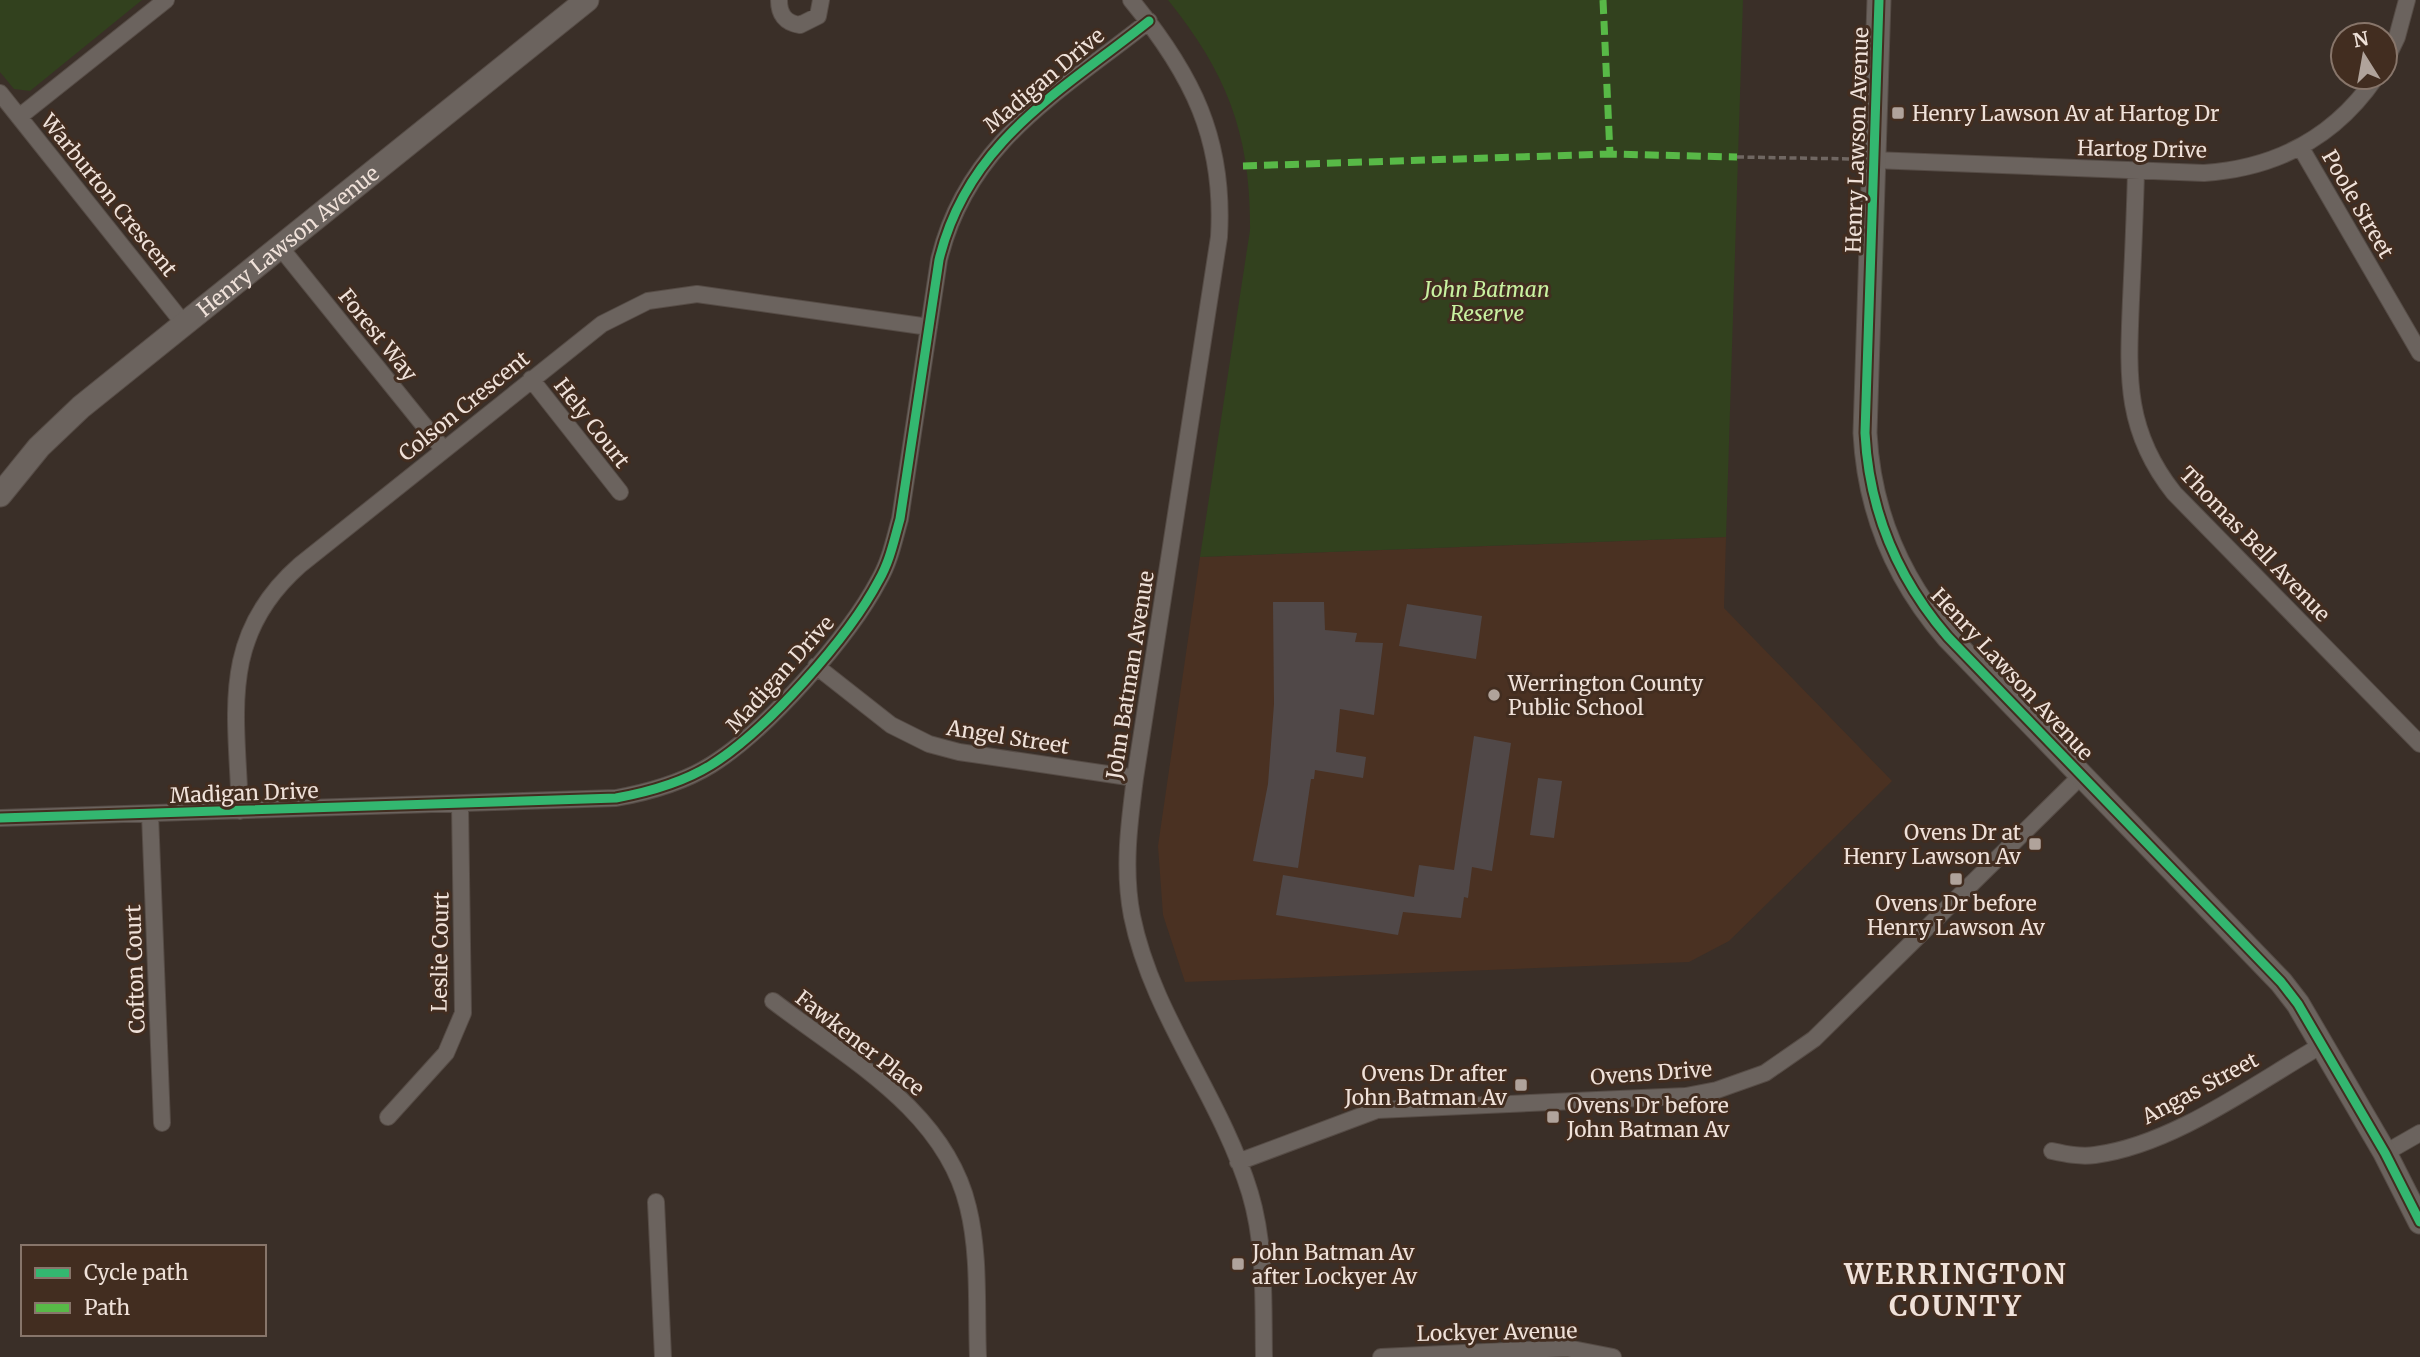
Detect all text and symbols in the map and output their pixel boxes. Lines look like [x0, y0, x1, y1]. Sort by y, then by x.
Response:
north arrow [2329, 21, 2399, 91]
street label: Madigan Drive [978, 22, 1110, 138]
text: N [2351, 26, 2370, 53]
street label: Henry Lawson Avenue [1840, 27, 1874, 253]
place label: Henry Lawson Av at Hartog Dr [1912, 100, 2220, 127]
marker: Henry Lawson Av at Hartog Dr [1890, 105, 1906, 121]
street label: Warburton Crescent [34, 107, 183, 282]
street label: Hartog Drive [2077, 134, 2207, 164]
street label: Poole Street [2316, 145, 2400, 263]
street label: Henry Lawson Avenue [191, 159, 384, 322]
park label: John Batman Reserve [1422, 276, 1550, 327]
street label: Forest Way [333, 283, 424, 387]
street label: Colson Crescent [393, 345, 535, 467]
street label: Hely Court [548, 372, 636, 474]
street label: Thomas Bell Avenue [2174, 461, 2336, 627]
street label: John Batman Avenue [1100, 569, 1160, 782]
street label: Henry Lawson Avenue [1925, 582, 2099, 766]
street label: Madigan Drive [720, 610, 840, 738]
place label: Werrington County Public School [1507, 670, 1704, 721]
marker: Werrington County Public School [1486, 687, 1502, 703]
street label: Angel Street [944, 714, 1071, 760]
street label: Madigan Drive [169, 777, 319, 809]
place label: Ovens Dr at Henry Lawson Av [1843, 819, 2022, 870]
marker: Ovens Dr at Henry Lawson Av [2027, 836, 2043, 852]
marker: Ovens Dr before Henry Lawson Av [1948, 871, 1964, 887]
place label: Ovens Dr before Henry Lawson Av [1867, 890, 2046, 941]
street label: Leslie Court [425, 892, 455, 1012]
street label: Cofton Court [119, 904, 151, 1034]
street label: Fawkener Place [790, 984, 930, 1102]
street label: Angas Street [2136, 1046, 2263, 1130]
street label: Ovens Drive [1589, 1055, 1713, 1091]
place label: Ovens Dr after John Batman Av [1344, 1060, 1508, 1111]
marker: Ovens Dr after John Batman Av [1513, 1077, 1529, 1093]
place label: Ovens Dr before John Batman Av [1566, 1092, 1730, 1143]
marker: Ovens Dr before John Batman Av [1545, 1109, 1561, 1125]
place label: John Batman Av after Lockyer Av [1251, 1239, 1418, 1290]
legend [21, 1245, 266, 1336]
marker: John Batman Av after Lockyer Av [1230, 1256, 1246, 1272]
district label: WERRINGTON COUNTY [1843, 1256, 2068, 1324]
text: Cycle path [84, 1259, 188, 1286]
text: Path [84, 1294, 130, 1321]
street label: Lockyer Avenue [1416, 1317, 1578, 1347]

